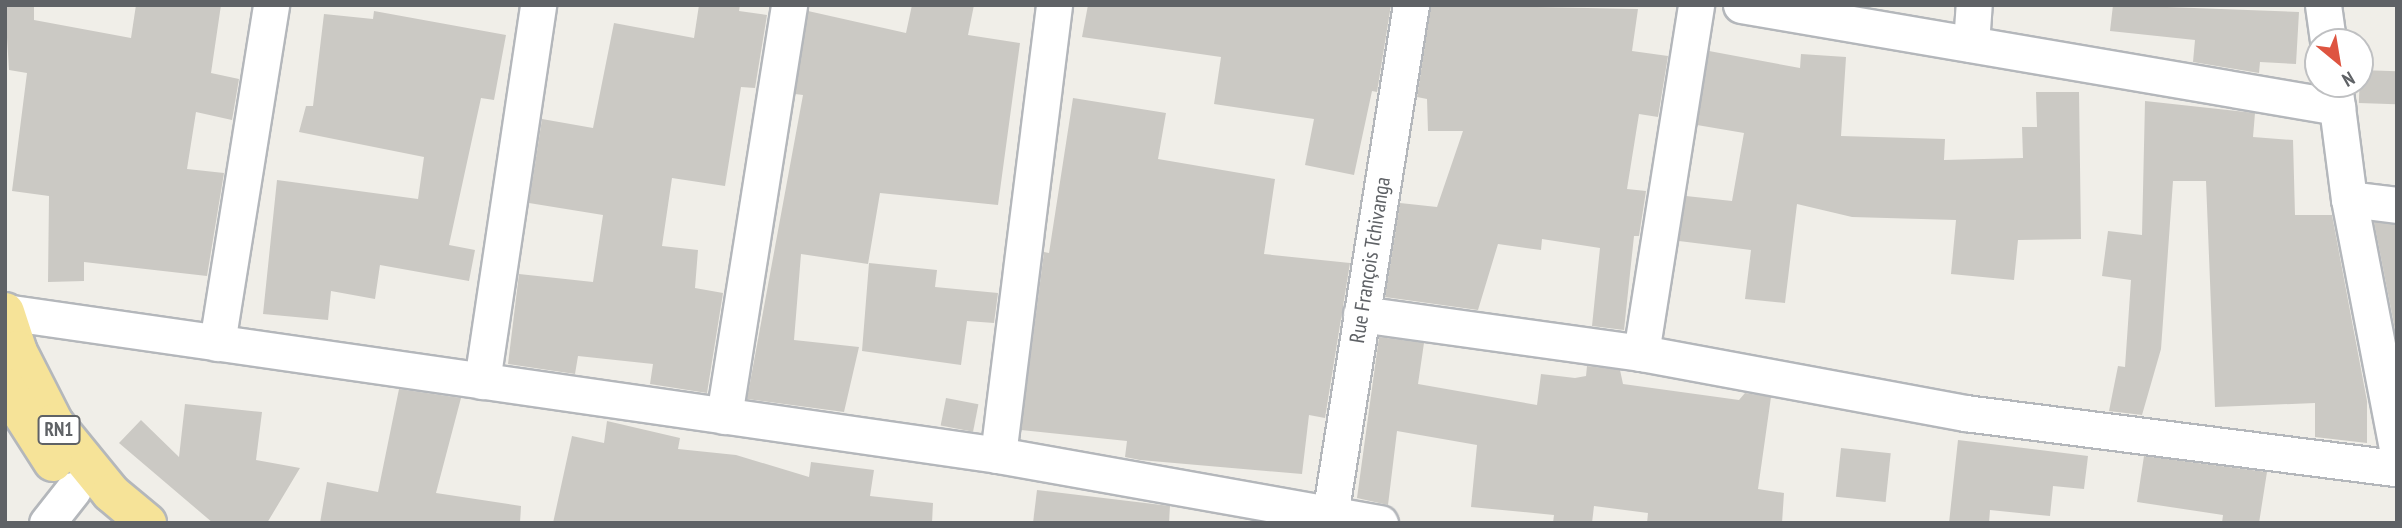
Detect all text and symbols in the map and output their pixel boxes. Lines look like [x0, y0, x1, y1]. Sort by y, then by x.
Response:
north arrow [2304, 28, 2374, 98]
text: N [2338, 66, 2359, 92]
street label: Rue François Tchivanga [1344, 175, 1396, 345]
road number: RN1 [36, 414, 82, 446]

